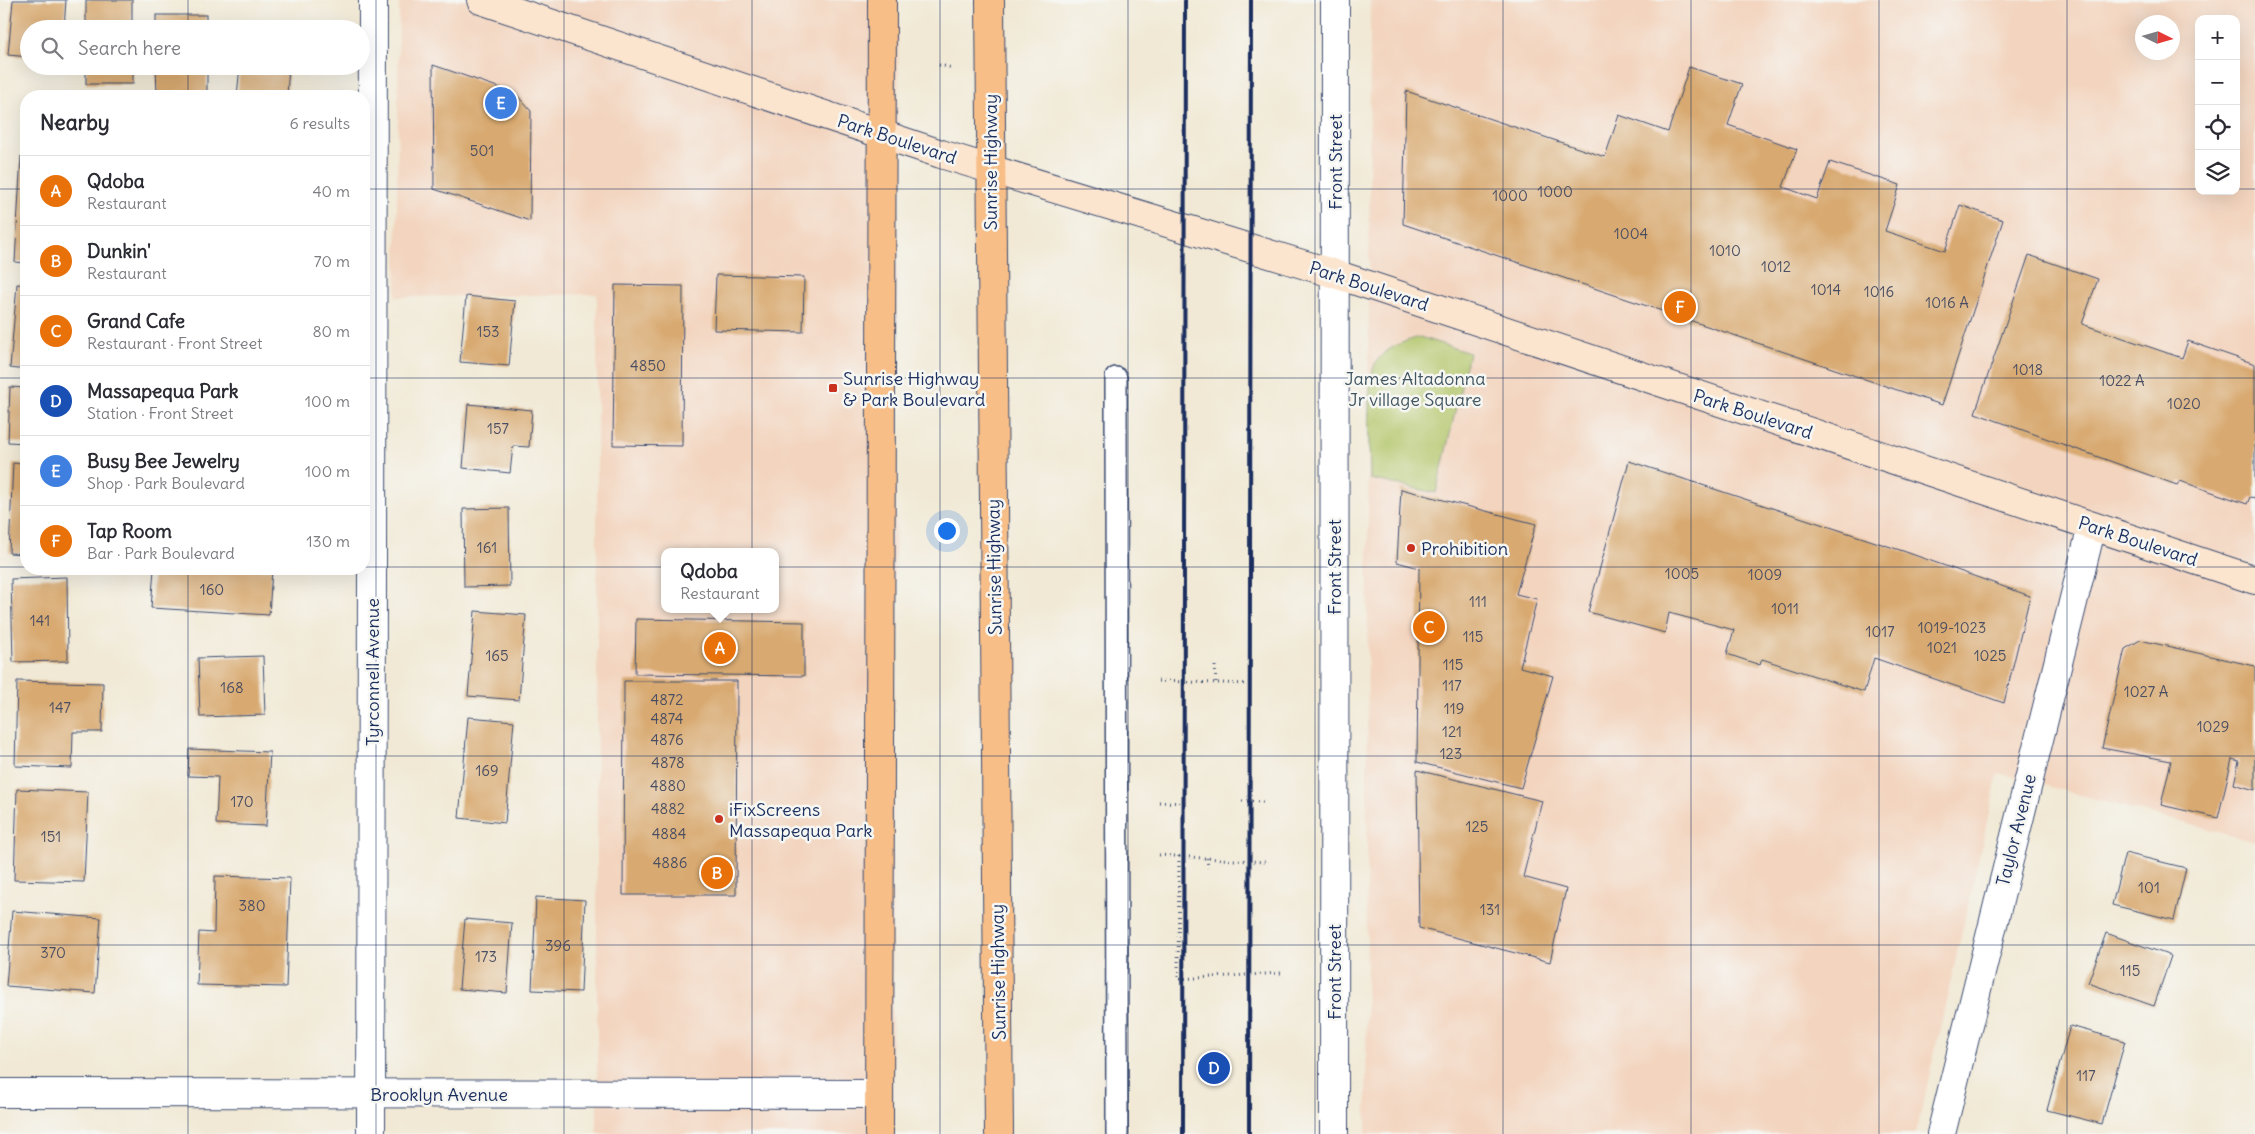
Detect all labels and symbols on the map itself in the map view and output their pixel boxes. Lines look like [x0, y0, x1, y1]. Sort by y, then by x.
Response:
north arrow [2135, 15, 2180, 60]
pin: E [485, 84, 517, 122]
street label: Sunrise Highway [979, 94, 1002, 230]
street label: Park Boulevard [834, 109, 960, 169]
street label: Front Street [1324, 114, 1347, 210]
house number: 501 [470, 141, 494, 160]
house number: 1000 [1537, 182, 1573, 201]
house number: 1000 [1492, 186, 1528, 205]
house number: 1004 [1614, 224, 1649, 243]
house number: 1010 [1709, 241, 1741, 260]
street label: Park Boulevard [1306, 256, 1432, 316]
house number: 1012 [1761, 257, 1791, 276]
house number: 1014 [1811, 280, 1842, 299]
house number: 1016 [1864, 282, 1894, 301]
pin: F [1664, 288, 1696, 326]
house number: 1016 A [1925, 293, 1969, 312]
house number: 153 [476, 322, 500, 341]
house number: 4850 [630, 356, 666, 375]
house number: 1018 [2013, 360, 2043, 379]
place label: Sunrise Highway & Park Boulevard [843, 367, 986, 411]
park label: James Altadonna Jr village Square [1344, 367, 1486, 411]
house number: 1022 A [2099, 371, 2145, 390]
marker: Sunrise Highway & Park Boulevard [827, 382, 839, 394]
street label: Park Boulevard [1690, 384, 1816, 444]
house number: 1020 [2167, 394, 2201, 413]
house number: 157 [487, 419, 509, 438]
street label: Sunrise Highway [981, 499, 1007, 635]
street label: Park Boulevard [2075, 511, 2201, 571]
your location [934, 518, 960, 544]
street label: Front Street [1323, 519, 1346, 615]
place label: Prohibition [1421, 537, 1508, 560]
house number: 161 [477, 538, 497, 557]
marker: Prohibition [1405, 542, 1417, 554]
house number: 1005 [1665, 564, 1699, 583]
house number: 1009 [1748, 565, 1782, 584]
house number: 160 [200, 580, 224, 599]
house number: 111 [1469, 592, 1487, 611]
street label: Tyrconnell Avenue [361, 598, 384, 746]
house number: 1011 [1771, 599, 1799, 618]
pin: C [1413, 608, 1445, 646]
house number: 141 [30, 611, 50, 630]
house number: 1019-1023 [1918, 618, 1986, 637]
house number: 1017 [1865, 622, 1895, 641]
house number: 115 [1463, 627, 1483, 646]
pin: A [704, 629, 736, 667]
house number: 1021 [1927, 638, 1957, 657]
house number: 165 [485, 646, 509, 665]
house number: 1025 [1974, 646, 2006, 665]
house number: 115 [1443, 655, 1463, 674]
house number: 117 [1442, 676, 1462, 695]
house number: 168 [220, 678, 244, 697]
house number: 1027 A [2124, 682, 2169, 701]
house number: 4872 [651, 690, 683, 709]
house number: 147 [49, 698, 71, 717]
house number: 119 [1444, 699, 1464, 718]
house number: 4874 [650, 709, 684, 728]
house number: 1029 [2197, 717, 2229, 736]
house number: 121 [1442, 722, 1462, 741]
house number: 4876 [650, 730, 684, 749]
house number: 123 [1440, 744, 1462, 763]
house number: 4878 [651, 753, 685, 772]
house number: 169 [475, 761, 499, 780]
street label: Taylor Avenue [1991, 772, 2041, 888]
house number: 4880 [650, 776, 686, 795]
house number: 170 [230, 792, 254, 811]
place label: iFixScreens Massapequa Park [729, 798, 873, 842]
house number: 4882 [651, 799, 685, 818]
marker: iFixScreens Massapequa Park [713, 813, 725, 825]
house number: 125 [1466, 817, 1488, 836]
house number: 4884 [652, 824, 687, 843]
house number: 151 [41, 827, 61, 846]
house number: 4886 [653, 853, 687, 872]
pin: B [701, 854, 733, 892]
house number: 101 [2138, 878, 2160, 897]
house number: 380 [238, 896, 266, 915]
house number: 131 [1480, 900, 1500, 919]
street label: Sunrise Highway [985, 904, 1011, 1040]
street label: Front Street [1323, 924, 1346, 1020]
house number: 396 [545, 936, 571, 955]
house number: 370 [40, 943, 66, 962]
house number: 173 [475, 947, 497, 966]
house number: 115 [2120, 961, 2140, 980]
pin: D [1198, 1049, 1230, 1087]
house number: 117 [2076, 1066, 2096, 1085]
street label: Brooklyn Avenue [370, 1083, 508, 1106]

